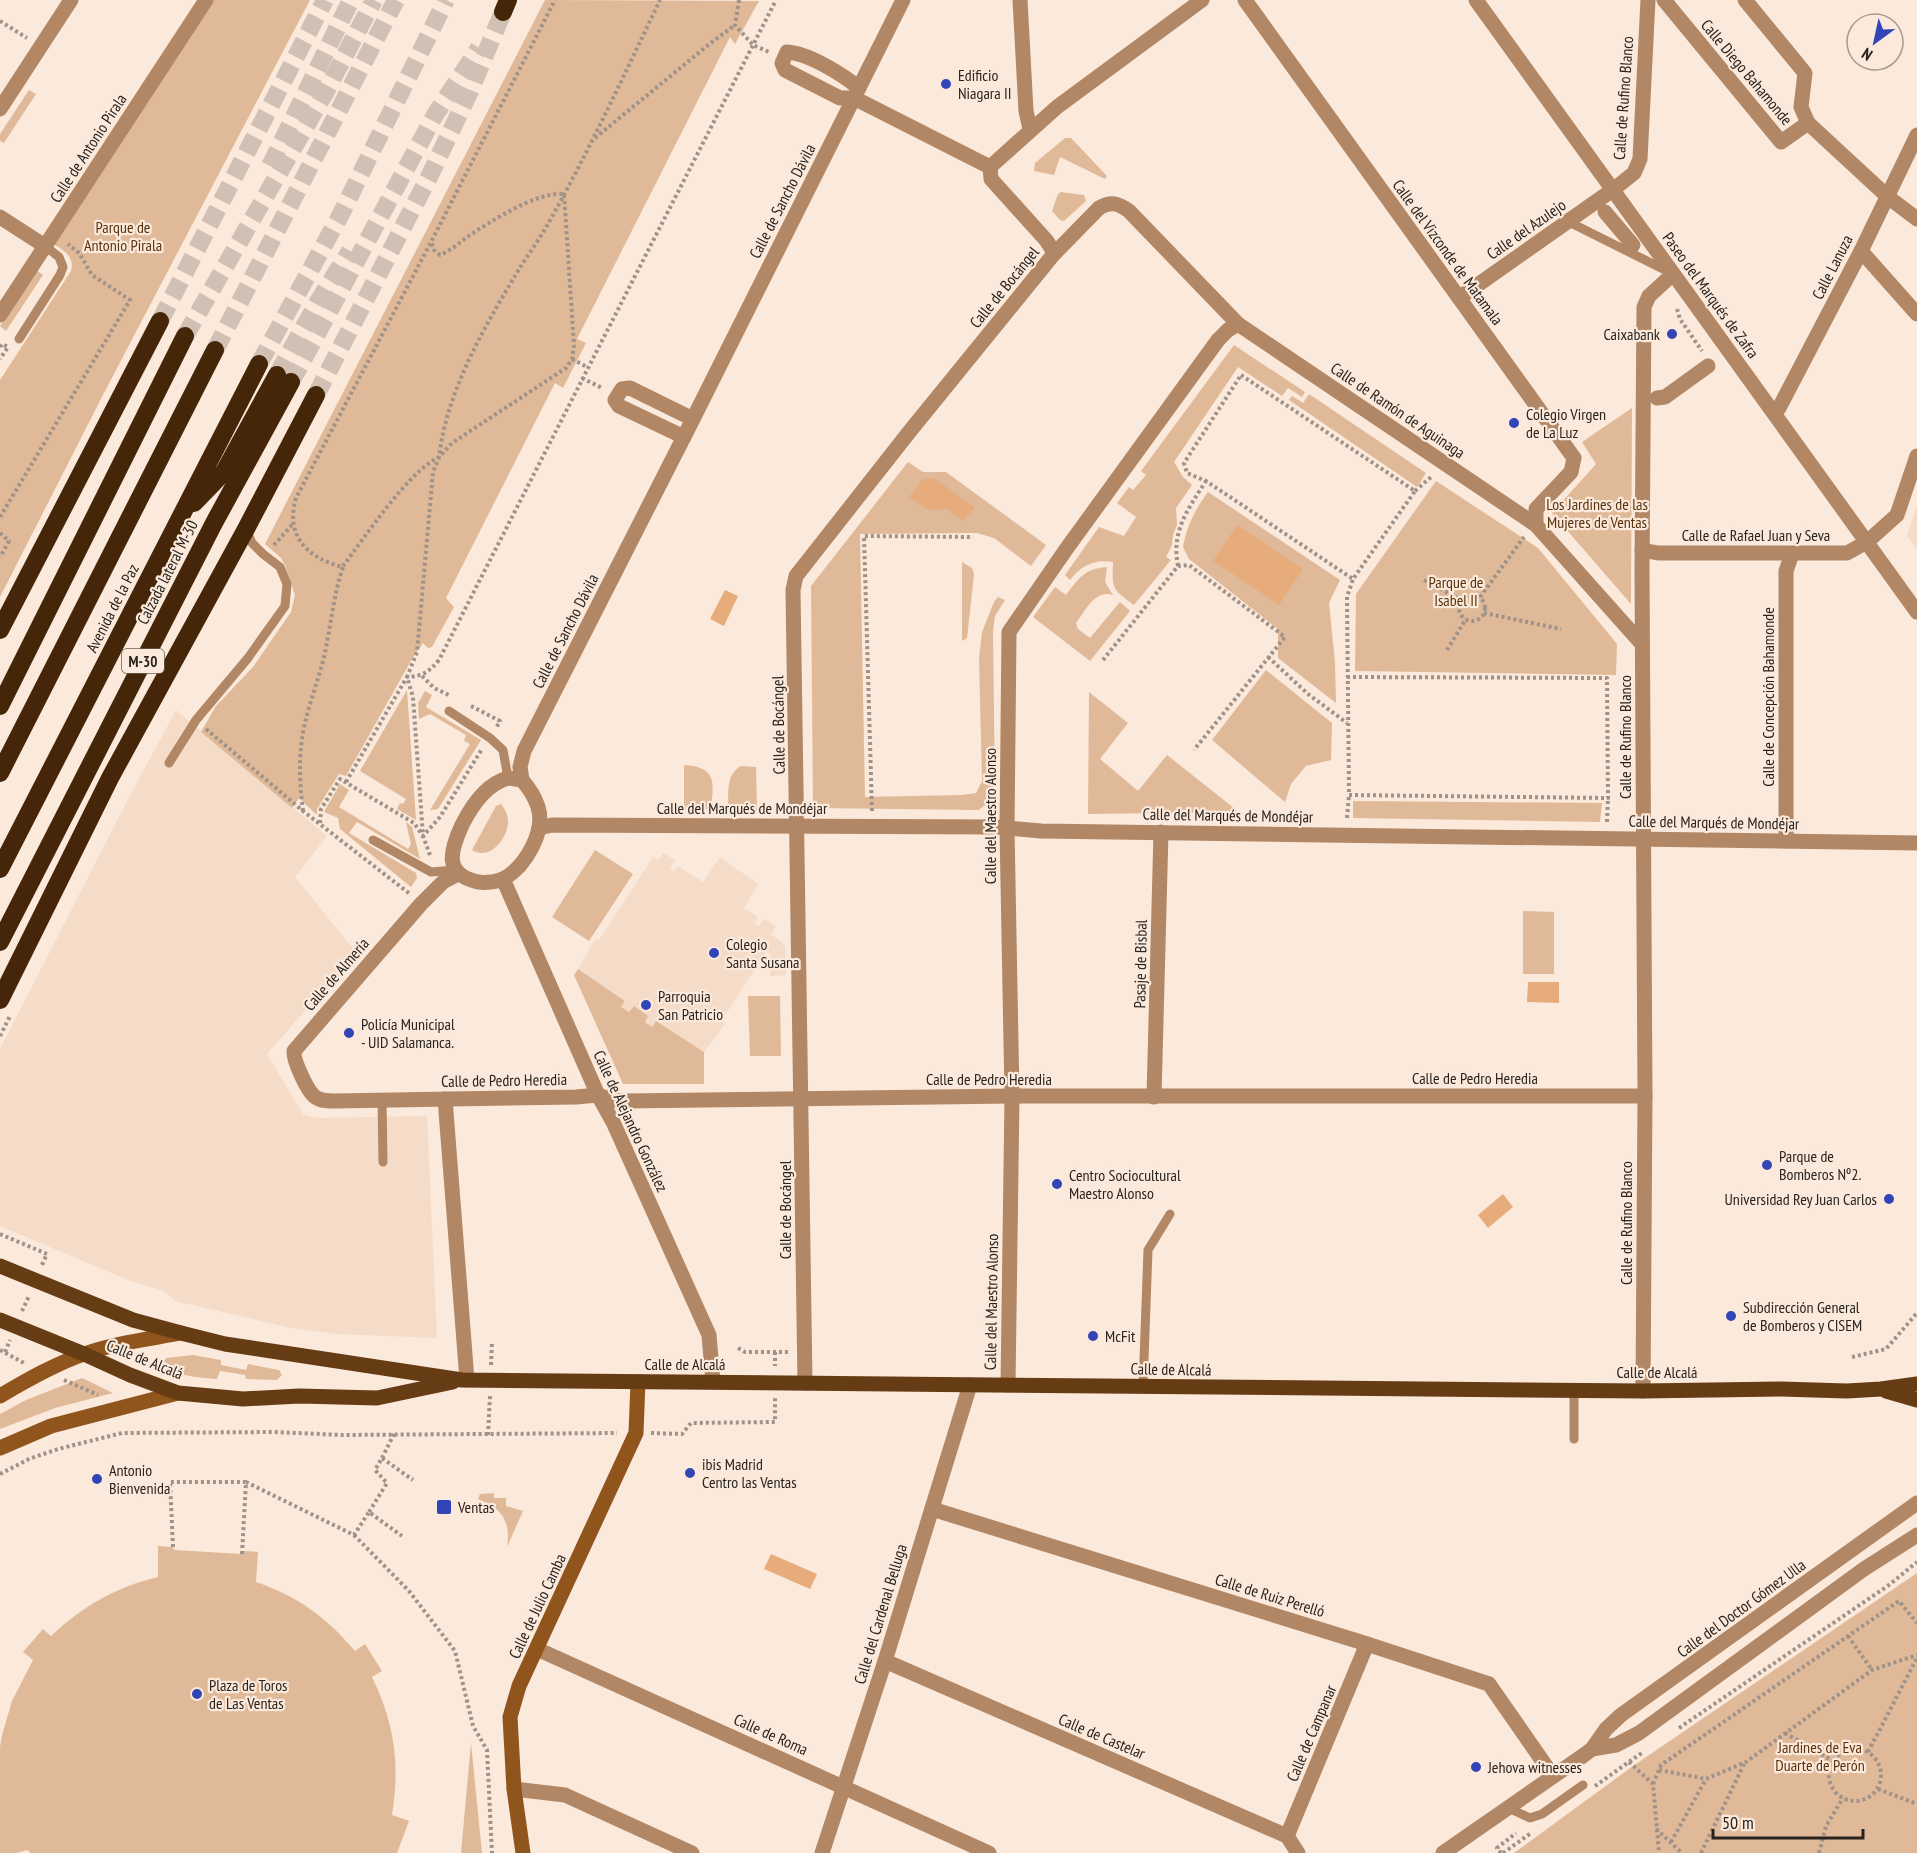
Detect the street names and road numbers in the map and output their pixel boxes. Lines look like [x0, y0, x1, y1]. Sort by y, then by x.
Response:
street label: Calle Diego Bahamonde [1697, 15, 1797, 129]
street label: Calle de Rufino Blanco [1609, 35, 1637, 160]
street label: Calle de Antonio Pirala [45, 90, 131, 206]
street label: Calle de Sancho Dávila [745, 140, 819, 262]
street label: Calle del Vizconde de Matamala [1388, 175, 1508, 329]
street label: Calle del Azulejo [1483, 194, 1569, 264]
street label: Paseo del Marqués de Zafra [1659, 228, 1763, 362]
street label: Calle Lanuza [1807, 231, 1857, 303]
street label: Calle de Bocángel [965, 242, 1043, 332]
street label: Calle de Ramón de Aguinaga [1327, 358, 1469, 462]
street label: Calzada lateral M-30 [132, 517, 202, 627]
street label: Calle de Rafael Juan y Seva [1682, 525, 1830, 545]
street label: Avenida de la Paz [81, 560, 143, 656]
street label: Calle de Sancho Dávila [528, 570, 602, 692]
street label: Calle de Concepción Bahamonde [1758, 607, 1778, 787]
road number: M-30 [122, 649, 164, 673]
street label: Calle de Bocángel [767, 675, 789, 775]
street label: Calle de Rufino Blanco [1615, 675, 1635, 799]
street label: Calle del Maestro Alonso [980, 748, 1000, 884]
street label: Calle del Marqués de Mondéjar [657, 798, 828, 818]
street label: Calle del Marqués de Mondéjar [1142, 804, 1314, 826]
street label: Calle del Marqués de Mondéjar [1628, 811, 1800, 833]
street label: Pasaje de Bisbal [1129, 919, 1151, 1009]
street label: Calle de Almería [299, 933, 373, 1015]
street label: Calle de Alejandro González [589, 1047, 673, 1195]
street label: Calle de Pedro Heredia [1412, 1068, 1538, 1088]
street label: Calle de Pedro Heredia [441, 1069, 567, 1091]
street label: Calle de Pedro Heredia [926, 1069, 1052, 1089]
street label: Calle de Bocángel [775, 1160, 795, 1259]
street label: Calle de Rufino Blanco [1616, 1161, 1636, 1285]
street label: Calle del Maestro Alonso [980, 1234, 1002, 1370]
street label: Calle de Alcalá [104, 1335, 186, 1383]
street label: Calle de Alcalá [645, 1354, 726, 1374]
street label: Calle de Alcalá [1130, 1358, 1212, 1380]
street label: Calle de Alcalá [1617, 1362, 1698, 1382]
street label: Calle del Cardenal Belluga [849, 1542, 911, 1686]
street label: Calle de Julio Camba [504, 1550, 570, 1662]
street label: Calle del Doctor Gómez Ulla [1673, 1555, 1809, 1661]
street label: Calle de Ruiz Perelló [1213, 1569, 1327, 1621]
street label: Calle de Campanar [1282, 1681, 1341, 1784]
street label: Calle de Roma [731, 1709, 811, 1759]
street label: Calle de Castelar [1056, 1709, 1149, 1763]

